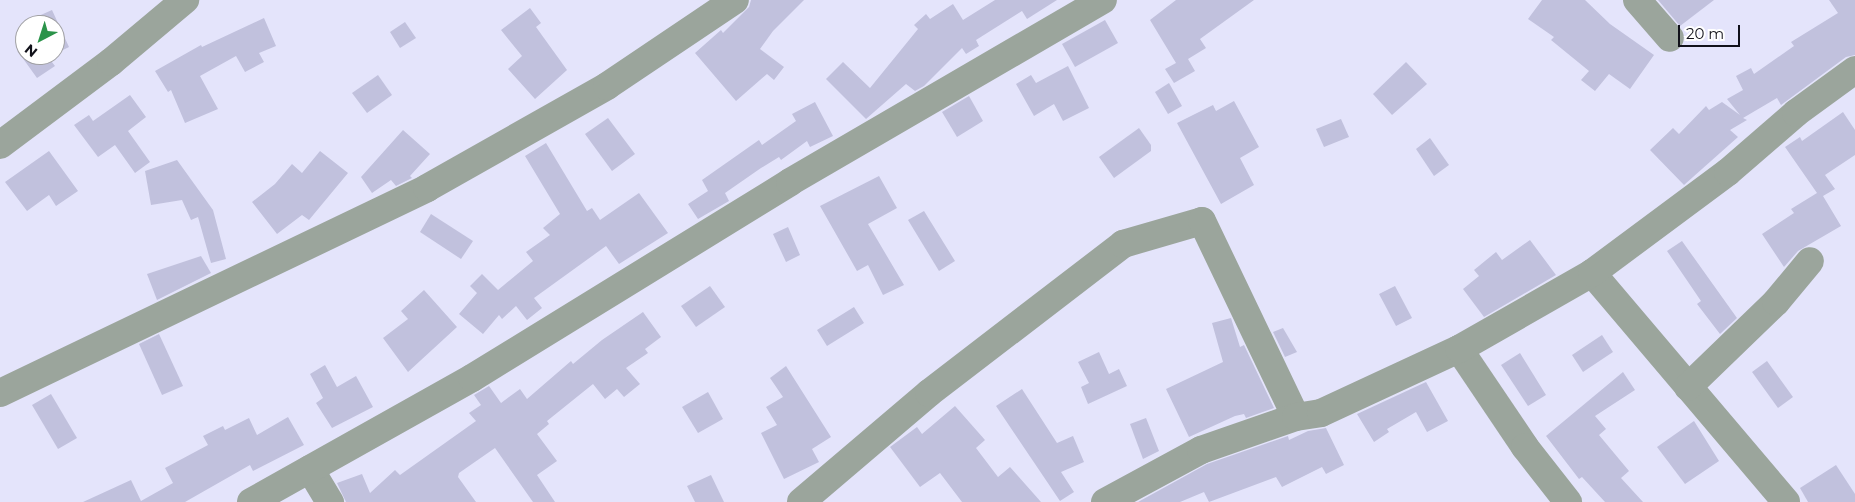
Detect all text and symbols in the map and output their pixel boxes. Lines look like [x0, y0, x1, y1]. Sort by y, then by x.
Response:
north arrow [15, 15, 65, 65]
scale bar [1680, 15, 1742, 47]
text: 20 m [1686, 24, 1724, 43]
text: N [21, 40, 41, 61]

